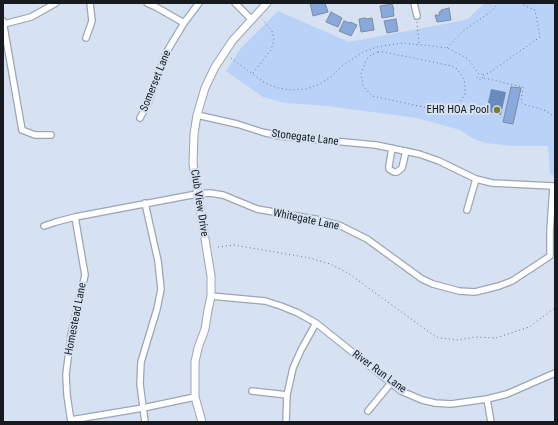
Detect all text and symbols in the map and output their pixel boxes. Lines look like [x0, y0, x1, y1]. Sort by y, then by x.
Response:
street label: Somerset Lane [138, 48, 174, 114]
place label: EHR HOA Pool [427, 103, 489, 117]
marker: EHR HOA Pool [492, 105, 502, 115]
street label: Stonegate Lane [271, 127, 339, 149]
street label: Club View Drive [187, 169, 211, 237]
street label: Whitegate Lane [272, 207, 340, 233]
street label: Homestead Lane [63, 282, 89, 356]
street label: River Run Lane [349, 348, 409, 396]

